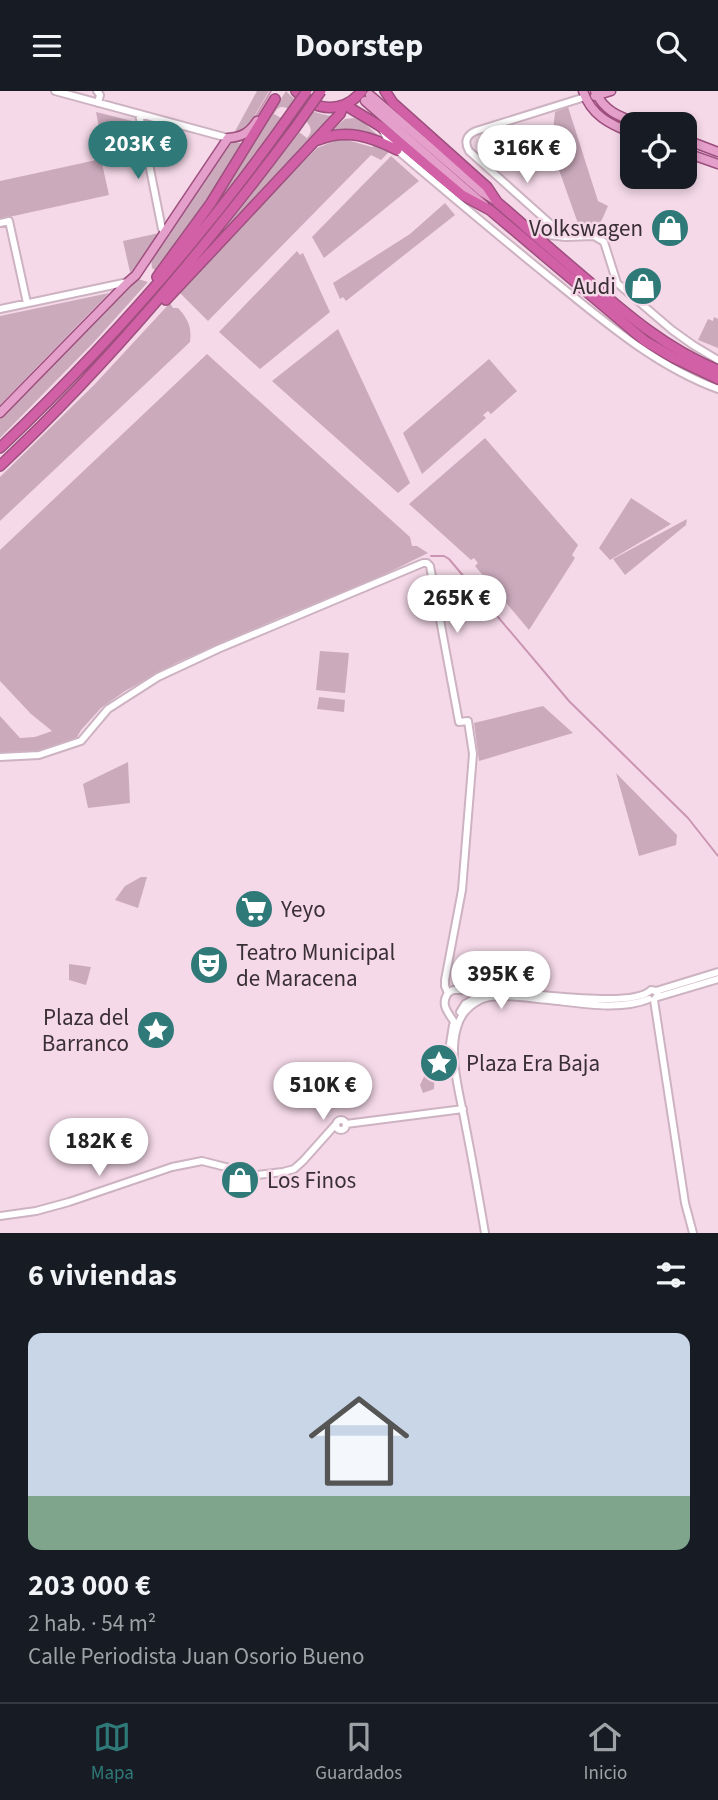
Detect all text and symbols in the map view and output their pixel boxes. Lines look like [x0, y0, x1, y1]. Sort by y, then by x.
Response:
text: Doorstep [295, 23, 423, 69]
icon: menu [28, 27, 66, 65]
icon: search [652, 27, 690, 65]
map controls [620, 112, 697, 189]
button: locate [620, 112, 697, 189]
pin: 203K € [81, 122, 195, 181]
pin: 316K € [470, 125, 584, 185]
text: 203K € [104, 127, 172, 160]
text: 316K € [493, 131, 561, 164]
shop icon: Volkswagen [649, 207, 691, 249]
place label: Volkswagen [529, 212, 643, 245]
shop icon: Audi [622, 265, 664, 307]
place label: Audi [573, 270, 616, 303]
pin: 265K € [400, 575, 514, 635]
text: 265K € [423, 581, 491, 614]
supermarket icon: Yeyo [233, 888, 275, 930]
place label: Yeyo [280, 893, 326, 926]
place label: Teatro Municipal de Maracena [236, 936, 395, 995]
theatre icon: Teatro Municipal de Maracena [188, 944, 230, 986]
pin: 395K € [444, 951, 558, 1011]
text: 395K € [467, 957, 535, 990]
place label: Plaza del Barranco [42, 1001, 129, 1060]
place icon: Plaza del Barranco [135, 1009, 177, 1051]
place icon: Plaza Era Baja [418, 1042, 460, 1084]
place label: Plaza Era Baja [466, 1047, 600, 1080]
pin: 510K € [266, 1063, 380, 1122]
text: 510K € [289, 1068, 357, 1101]
pin: 182K € [42, 1119, 156, 1178]
text: 182K € [65, 1124, 133, 1157]
shop icon: Los Finos [219, 1159, 261, 1201]
place label: Los Finos [267, 1164, 356, 1197]
text: 6 viviendas [28, 1254, 177, 1297]
icon: filters [652, 1256, 690, 1294]
icon: home [296, 1378, 422, 1504]
text: 203 000 € [28, 1564, 151, 1607]
text: 2 hab. · 54 m² [28, 1607, 156, 1640]
text: Calle Periodista Juan Osorio Bueno [28, 1640, 364, 1673]
tab: Mapa [91, 1718, 134, 1787]
tab: Guardados [315, 1718, 402, 1787]
tab: Inicio [584, 1718, 627, 1787]

